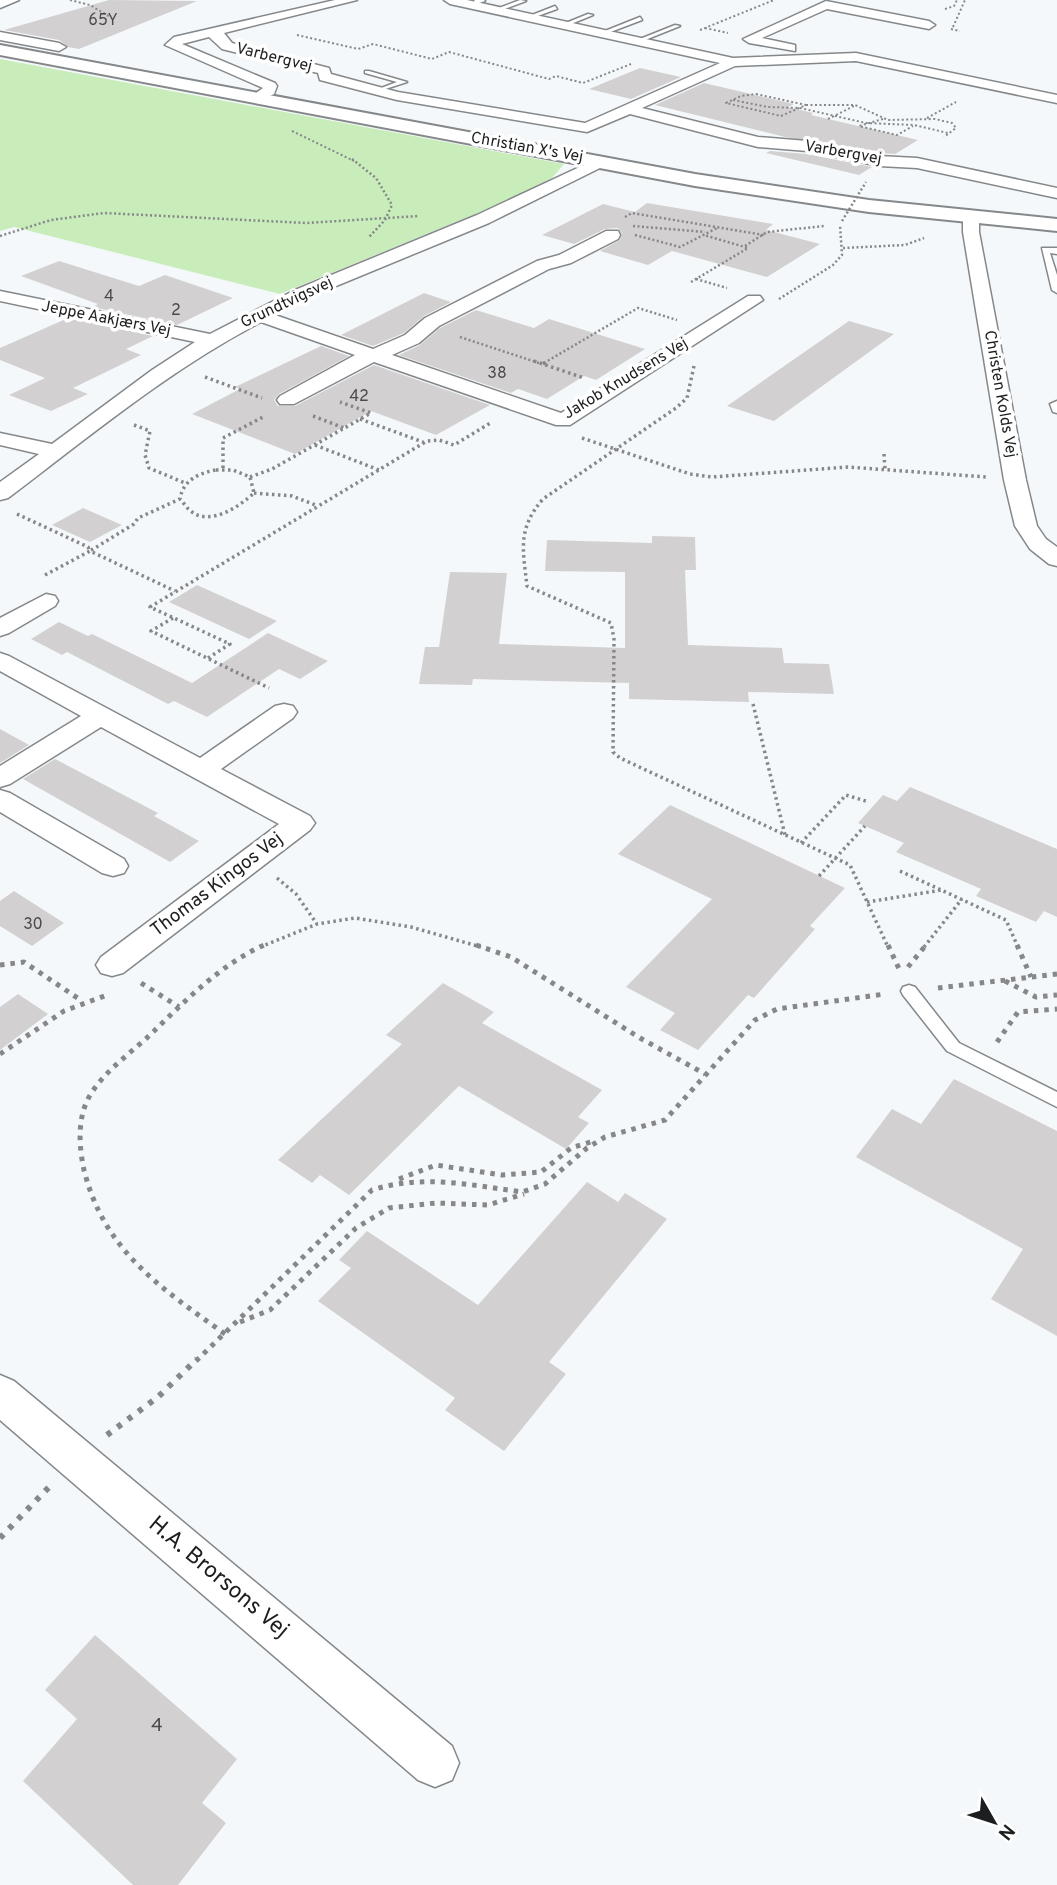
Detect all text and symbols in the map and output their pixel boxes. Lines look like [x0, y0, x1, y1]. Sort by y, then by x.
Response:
house number: 65Y [88, 11, 118, 31]
street label: Varbergvej [234, 39, 314, 77]
street label: Christian X's Vej [469, 128, 585, 168]
street label: Varbergvej [803, 136, 883, 170]
street label: Grundtvigsvej [238, 273, 336, 333]
house number: 4 [104, 287, 114, 307]
street label: Jeppe Aakjærs Vej [40, 297, 172, 341]
house number: 2 [171, 301, 181, 321]
street label: Christen Kolds Vej [979, 329, 1021, 459]
street label: Jakob Knudsens Vej [560, 334, 692, 424]
house number: 38 [487, 364, 507, 384]
house number: 42 [349, 387, 369, 407]
street label: Thomas Kingos Vej [146, 827, 288, 943]
house number: 30 [23, 915, 43, 935]
street label: H.A. Brorsons Vej [142, 1511, 294, 1645]
house number: 4 [151, 1714, 163, 1738]
north arrow [959, 1787, 1029, 1857]
text: N [992, 1819, 1019, 1844]

